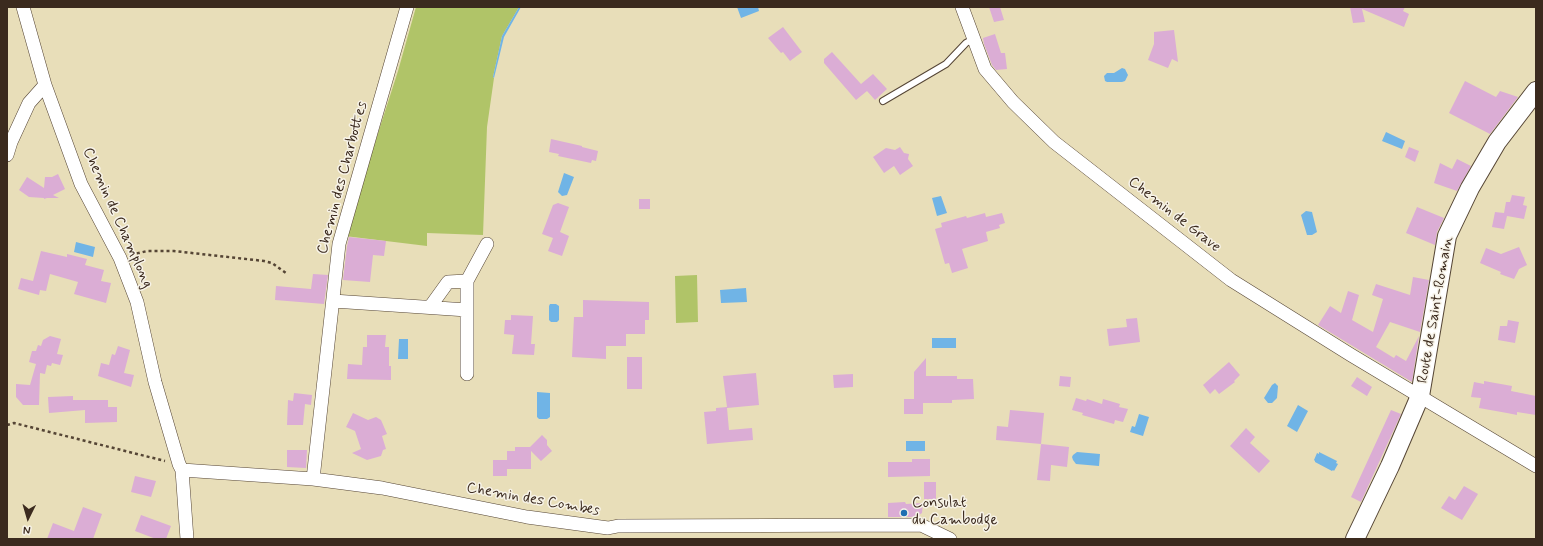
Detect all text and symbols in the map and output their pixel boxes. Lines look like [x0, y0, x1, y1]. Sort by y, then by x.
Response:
street label: Chemin des Charbottes [314, 100, 372, 256]
street label: Chemin de Champlong [78, 145, 156, 291]
street label: Chemin de Grave [1124, 173, 1224, 257]
street label: Route de Saint-Romain [1414, 235, 1458, 385]
street label: Chemin des Combes [465, 479, 601, 521]
place label: Consulat du Cambodge [912, 495, 997, 530]
north arrow [8, 498, 48, 538]
marker: Consulat du Cambodge [899, 508, 909, 518]
text: N [23, 523, 31, 537]

